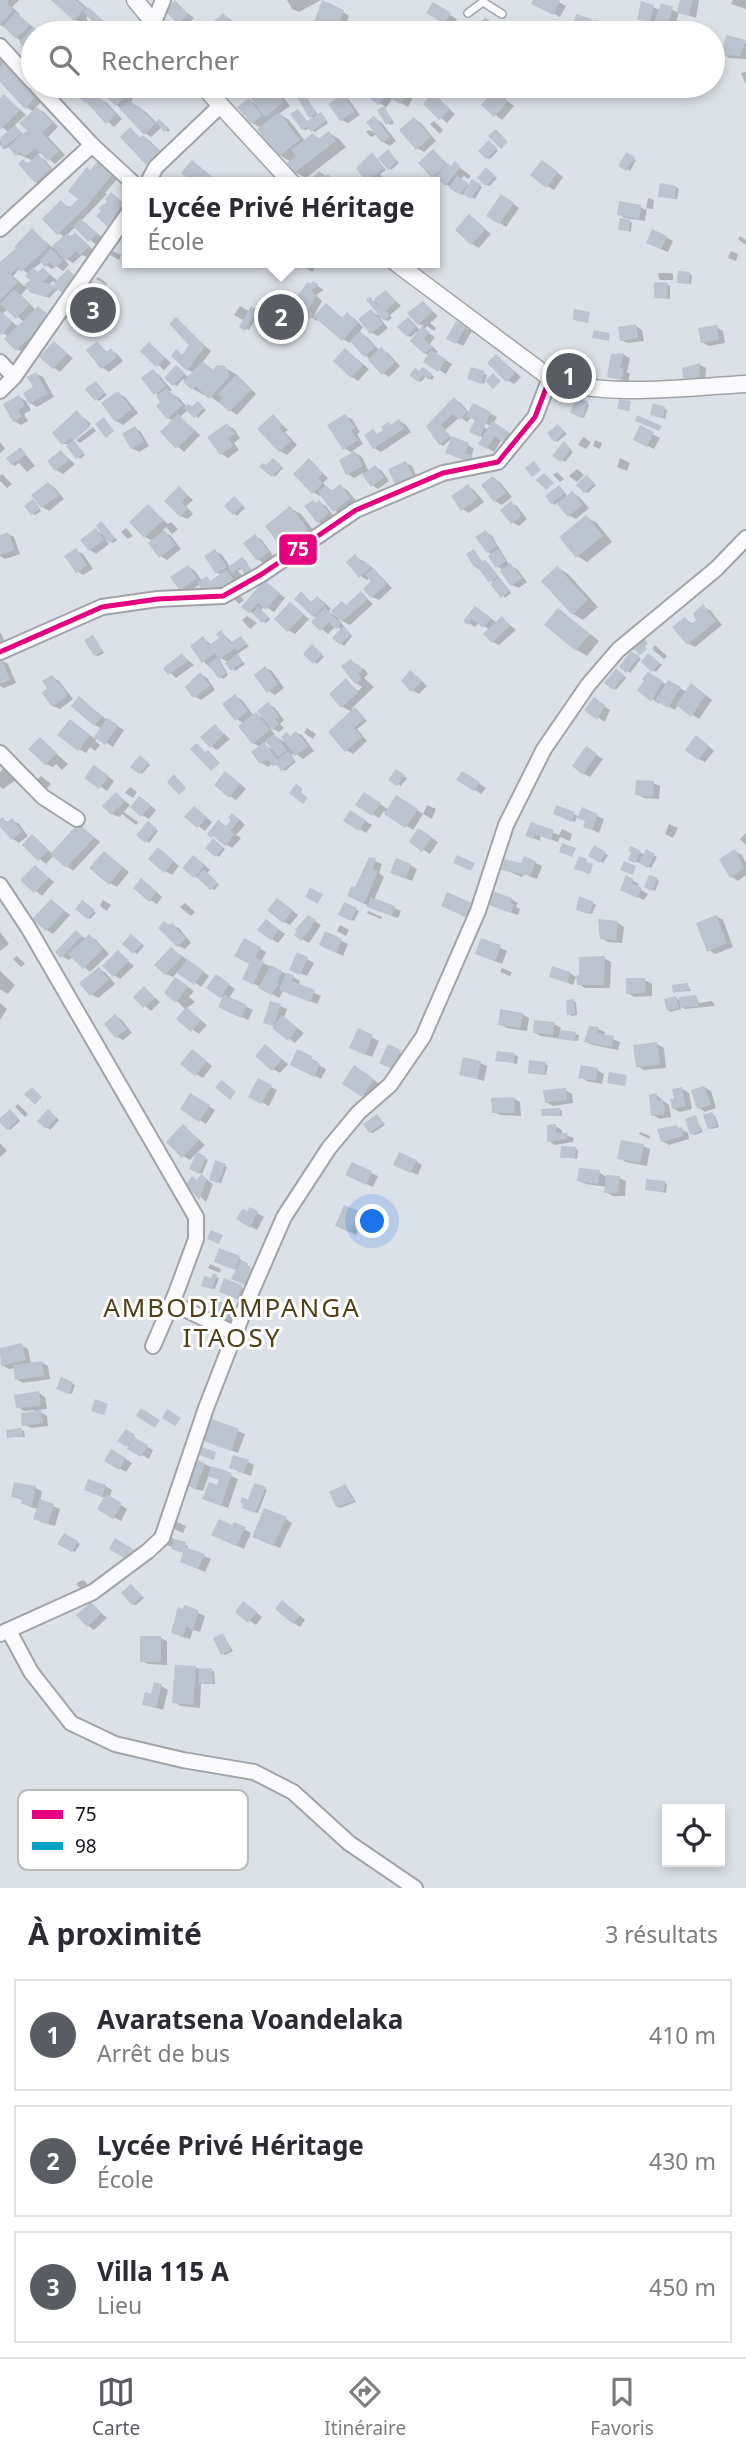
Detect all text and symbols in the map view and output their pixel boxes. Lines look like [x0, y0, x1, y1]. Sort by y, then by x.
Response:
search box [21, 21, 725, 98]
icon: search [45, 41, 83, 79]
text: Rechercher [101, 42, 239, 78]
popup [122, 177, 440, 268]
text: Lycée Privé Héritage [148, 189, 414, 225]
text: École [148, 225, 204, 257]
pin: 3 [70, 284, 116, 336]
pin: 2 [258, 291, 304, 343]
pin: 1 [546, 350, 592, 402]
line badge: 75 [278, 533, 318, 566]
text: 75 [287, 536, 309, 562]
your location [355, 1204, 389, 1238]
district label: AMBODIAMPANGA ITAOSY [103, 1289, 361, 1355]
legend [18, 1790, 248, 1870]
text: 75 [75, 1801, 97, 1827]
map controls [662, 1804, 725, 1867]
button: locate [662, 1804, 725, 1867]
text: 98 [75, 1833, 97, 1859]
text: À proximité [28, 1913, 202, 1954]
text: 3 résultats [605, 1918, 718, 1950]
text: Avaratsena Voandelaka [97, 2001, 403, 2037]
text: 1 [46, 2019, 60, 2051]
text: 410 m [649, 2019, 716, 2051]
text: Arrêt de bus [97, 2037, 230, 2069]
text: Lycée Privé Héritage [97, 2127, 364, 2163]
text: 2 [46, 2145, 60, 2177]
text: 430 m [649, 2145, 716, 2177]
text: École [97, 2163, 154, 2195]
text: Villa 115 A [97, 2253, 229, 2289]
text: 3 [46, 2271, 60, 2303]
text: 450 m [649, 2271, 716, 2303]
text: Lieu [97, 2289, 142, 2321]
tab: Carte [92, 2373, 140, 2441]
tab: Itinéraire [324, 2373, 406, 2441]
tab: Favoris [590, 2373, 654, 2441]

